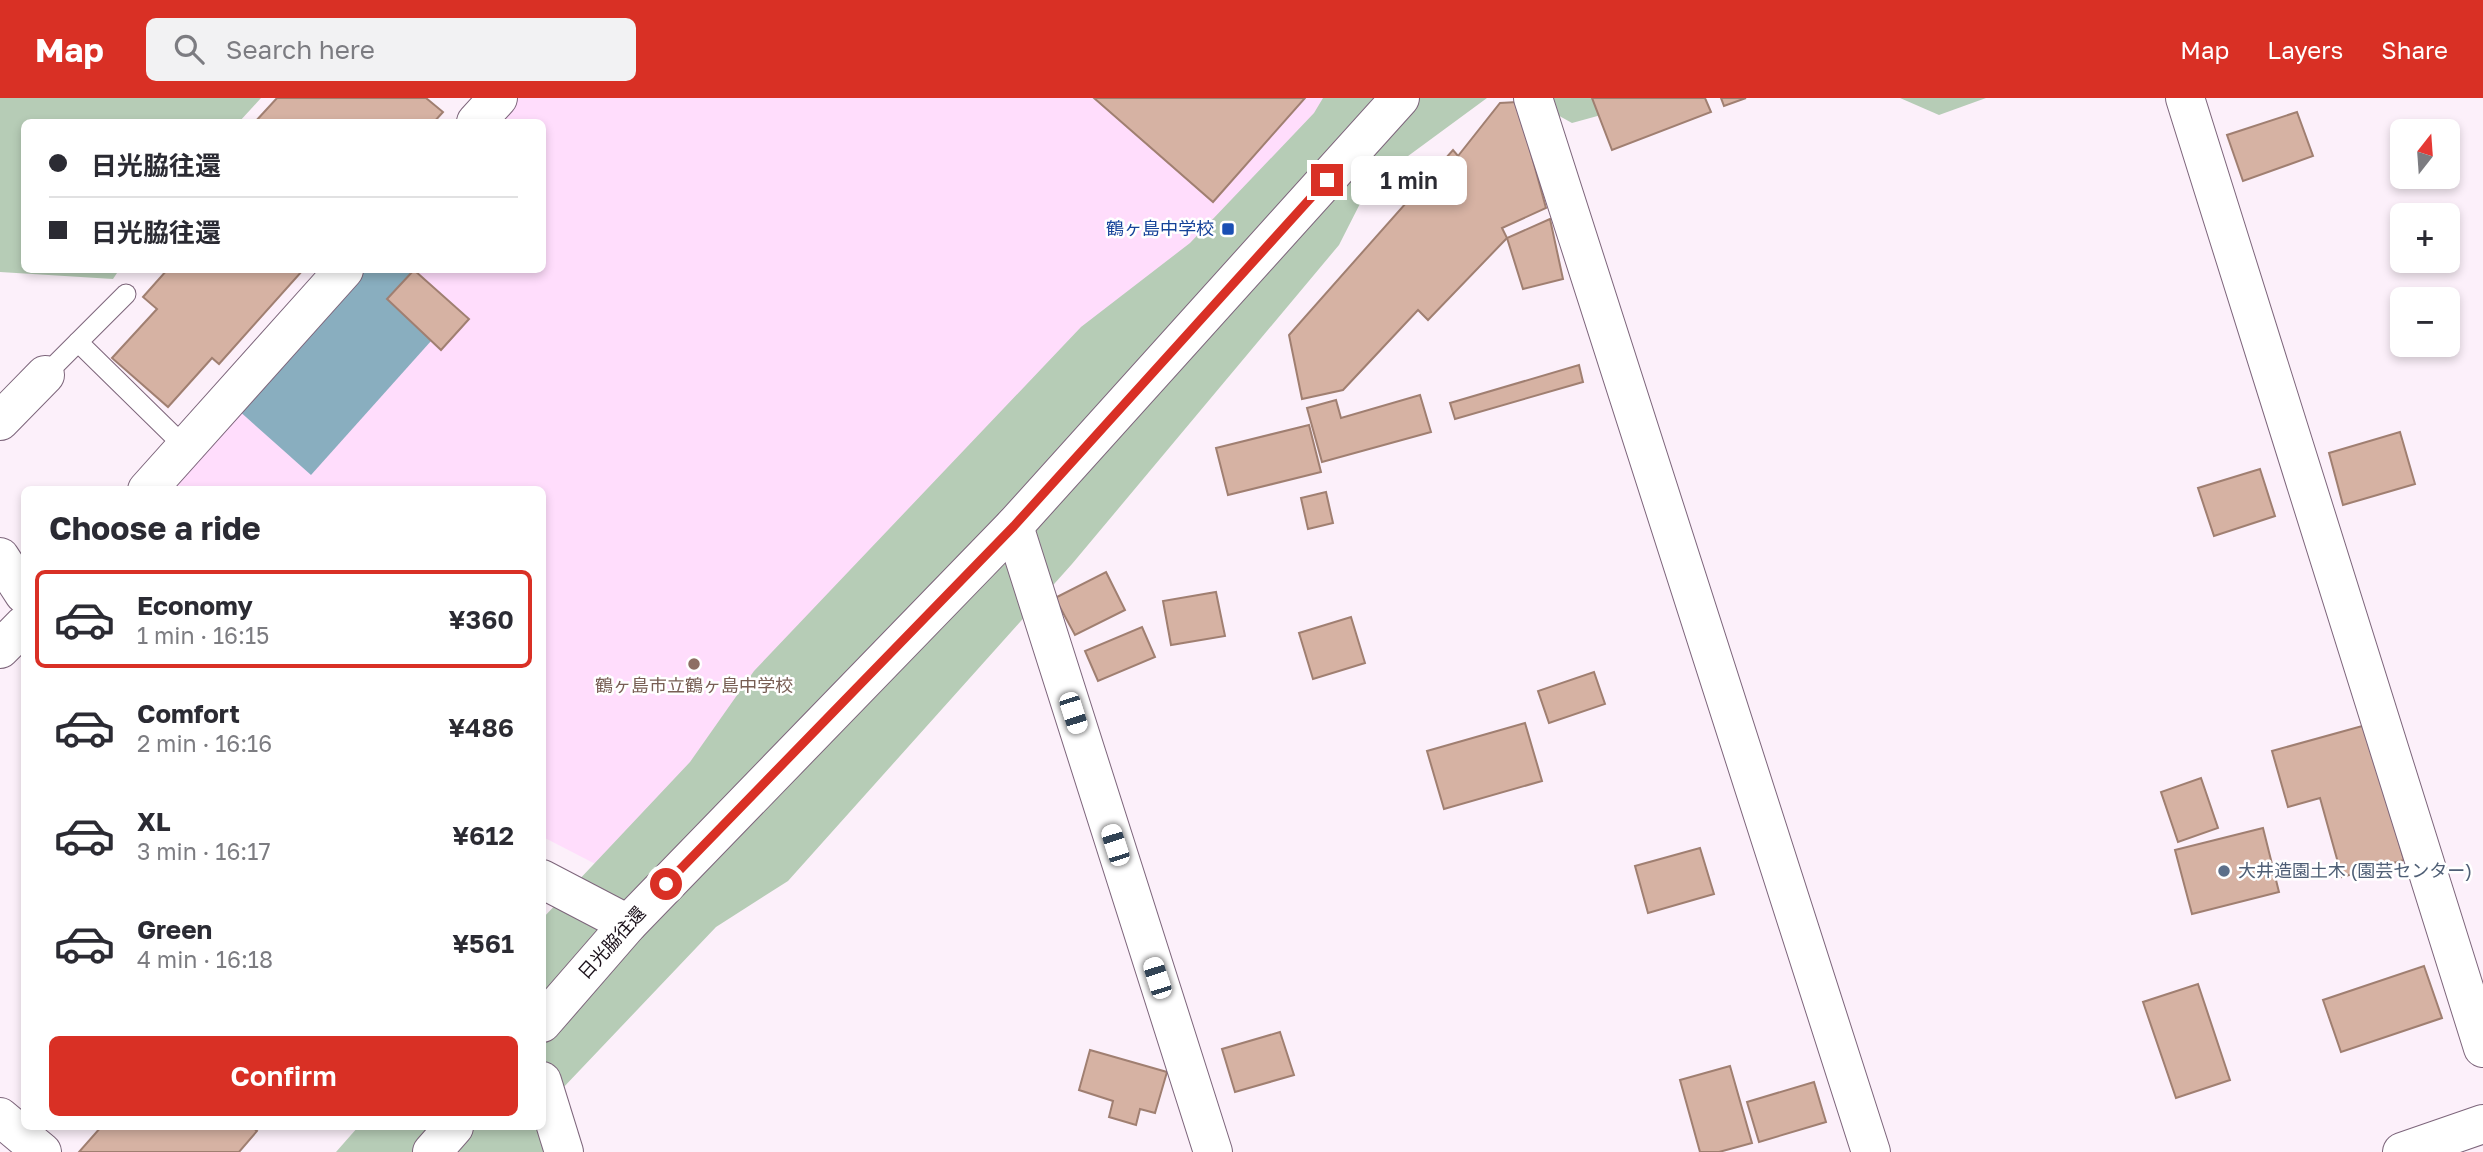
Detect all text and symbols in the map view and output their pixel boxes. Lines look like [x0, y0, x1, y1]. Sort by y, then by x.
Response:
search box [146, 18, 636, 81]
text: Map [35, 30, 104, 69]
icon: search [170, 30, 208, 68]
text: Search here [226, 34, 375, 65]
text: Map [2180, 35, 2229, 64]
text: Layers [2267, 35, 2343, 64]
text: Share [2381, 35, 2448, 64]
north arrow [2390, 119, 2460, 189]
map controls [2390, 119, 2460, 357]
text: 日光脇往還 [91, 150, 221, 181]
callout: 1 min [1352, 155, 1467, 204]
route end [1311, 164, 1343, 196]
text: 1 min [1380, 166, 1438, 194]
button: + [2390, 203, 2460, 273]
text: 日光脇往還 [91, 217, 221, 248]
place label: 鶴ヶ島中学校 [1106, 217, 1214, 239]
marker: 鶴ヶ島中学校 [1220, 221, 1236, 237]
button: − [2390, 287, 2460, 357]
text: Choose a ride [49, 509, 261, 547]
icon: car [53, 588, 116, 651]
text: Economy [137, 590, 253, 621]
text: ¥360 [449, 604, 514, 635]
text: 1 min · 16:15 [137, 621, 269, 649]
marker: 鶴ヶ島市立鶴ヶ島中学校 [686, 656, 702, 672]
place label: 鶴ヶ島市立鶴ヶ島中学校 [595, 674, 793, 696]
car [1057, 690, 1090, 736]
icon: car [53, 696, 116, 759]
text: Comfort [137, 698, 240, 729]
text: ¥486 [448, 712, 514, 743]
text: 2 min · 16:16 [137, 729, 272, 757]
icon: car [53, 804, 116, 867]
text: XL [137, 806, 171, 837]
text: ¥612 [452, 820, 514, 851]
car [1099, 822, 1132, 868]
text: 3 min · 16:17 [137, 837, 271, 865]
place label: 大井造園土木 (園芸センター) [2238, 859, 2472, 881]
marker: 大井造園土木 (園芸センター) [2216, 863, 2232, 879]
route start [650, 868, 682, 900]
street label: 日光脇往還 [573, 902, 650, 983]
icon: car [53, 912, 116, 975]
text: Green [137, 914, 212, 945]
text: ¥561 [452, 928, 514, 959]
text: 4 min · 16:18 [137, 945, 273, 973]
car [1141, 955, 1174, 1001]
button: Confirm [49, 1036, 518, 1116]

